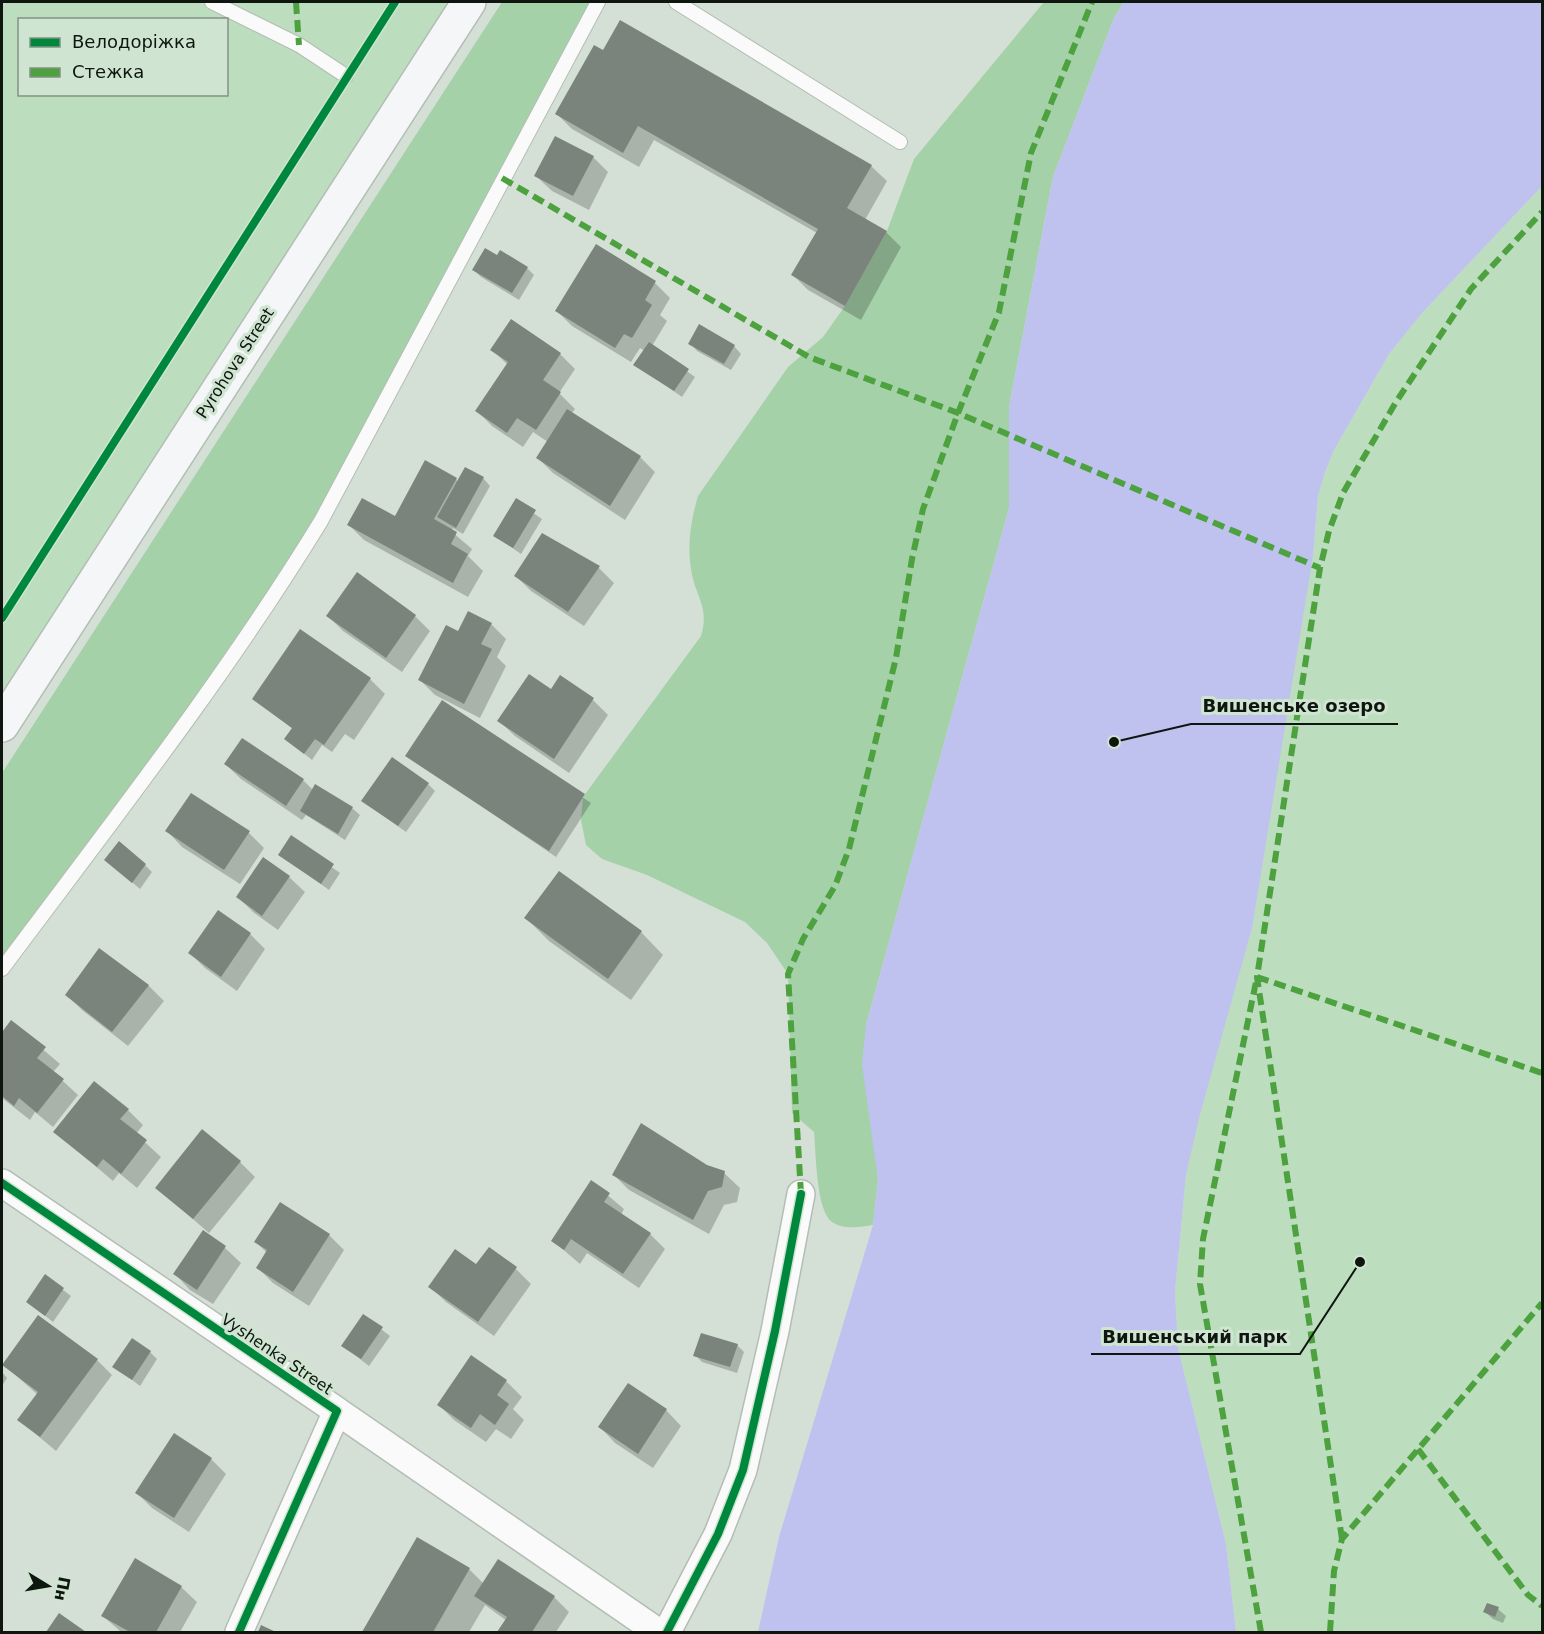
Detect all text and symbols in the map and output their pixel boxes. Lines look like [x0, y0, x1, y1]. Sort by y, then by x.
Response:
legend [18, 18, 228, 96]
text: Велодоріжка [72, 31, 196, 52]
text: Стежка [72, 61, 144, 82]
street label: Pyrohova Street [192, 304, 278, 422]
callout: Вишенське озеро [1191, 688, 1398, 724]
text: Вишенське озеро [1202, 695, 1386, 716]
street label: Vyshenka Street [217, 1310, 337, 1398]
callout: Вишенський парк [1091, 1318, 1300, 1354]
text: Вишенський парк [1102, 1326, 1288, 1347]
north arrow [18, 1556, 78, 1616]
text: Пн [51, 1575, 74, 1603]

